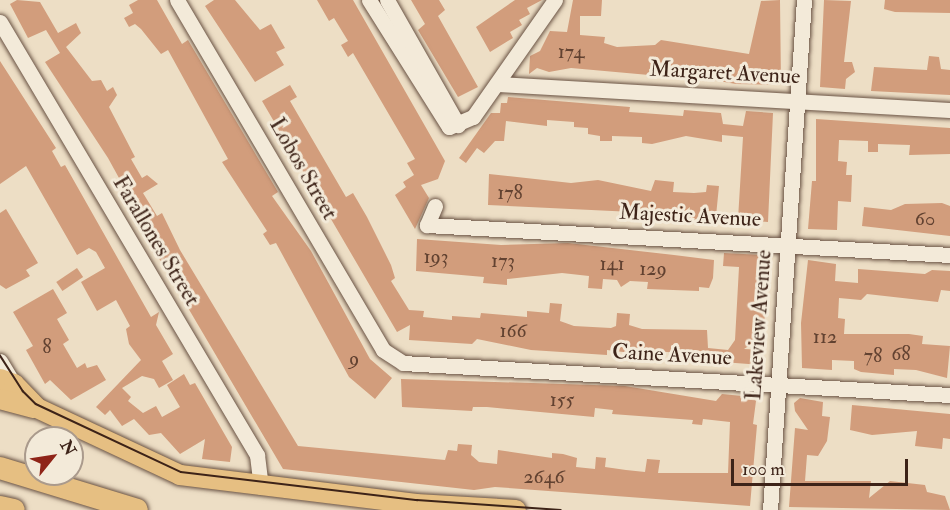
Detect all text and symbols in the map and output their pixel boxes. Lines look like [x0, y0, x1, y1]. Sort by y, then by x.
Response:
house number: 174 [558, 39, 584, 63]
street label: Margaret Avenue [649, 56, 801, 90]
street label: Lobos Street [263, 113, 343, 225]
street label: Farallones Street [107, 171, 205, 311]
house number: 178 [497, 180, 523, 204]
street label: Majestic Avenue [618, 199, 762, 233]
house number: 60 [915, 206, 935, 230]
house number: 193 [424, 244, 448, 268]
house number: 173 [491, 248, 515, 272]
street label: Lakeview Avenue [741, 249, 777, 401]
house number: 141 [599, 251, 625, 275]
house number: 129 [639, 256, 667, 280]
house number: 166 [499, 318, 527, 342]
house number: 112 [813, 324, 837, 348]
house number: 8 [42, 334, 52, 358]
street label: Caine Avenue [612, 339, 732, 371]
house number: 68 [891, 341, 911, 365]
house number: 78 [864, 343, 882, 367]
house number: 9 [349, 346, 359, 370]
house number: 155 [550, 387, 574, 411]
north arrow [24, 426, 84, 486]
text: N [56, 437, 80, 459]
scale bar [734, 447, 911, 485]
text: 100 m [742, 458, 785, 481]
house number: 2646 [523, 464, 565, 488]

